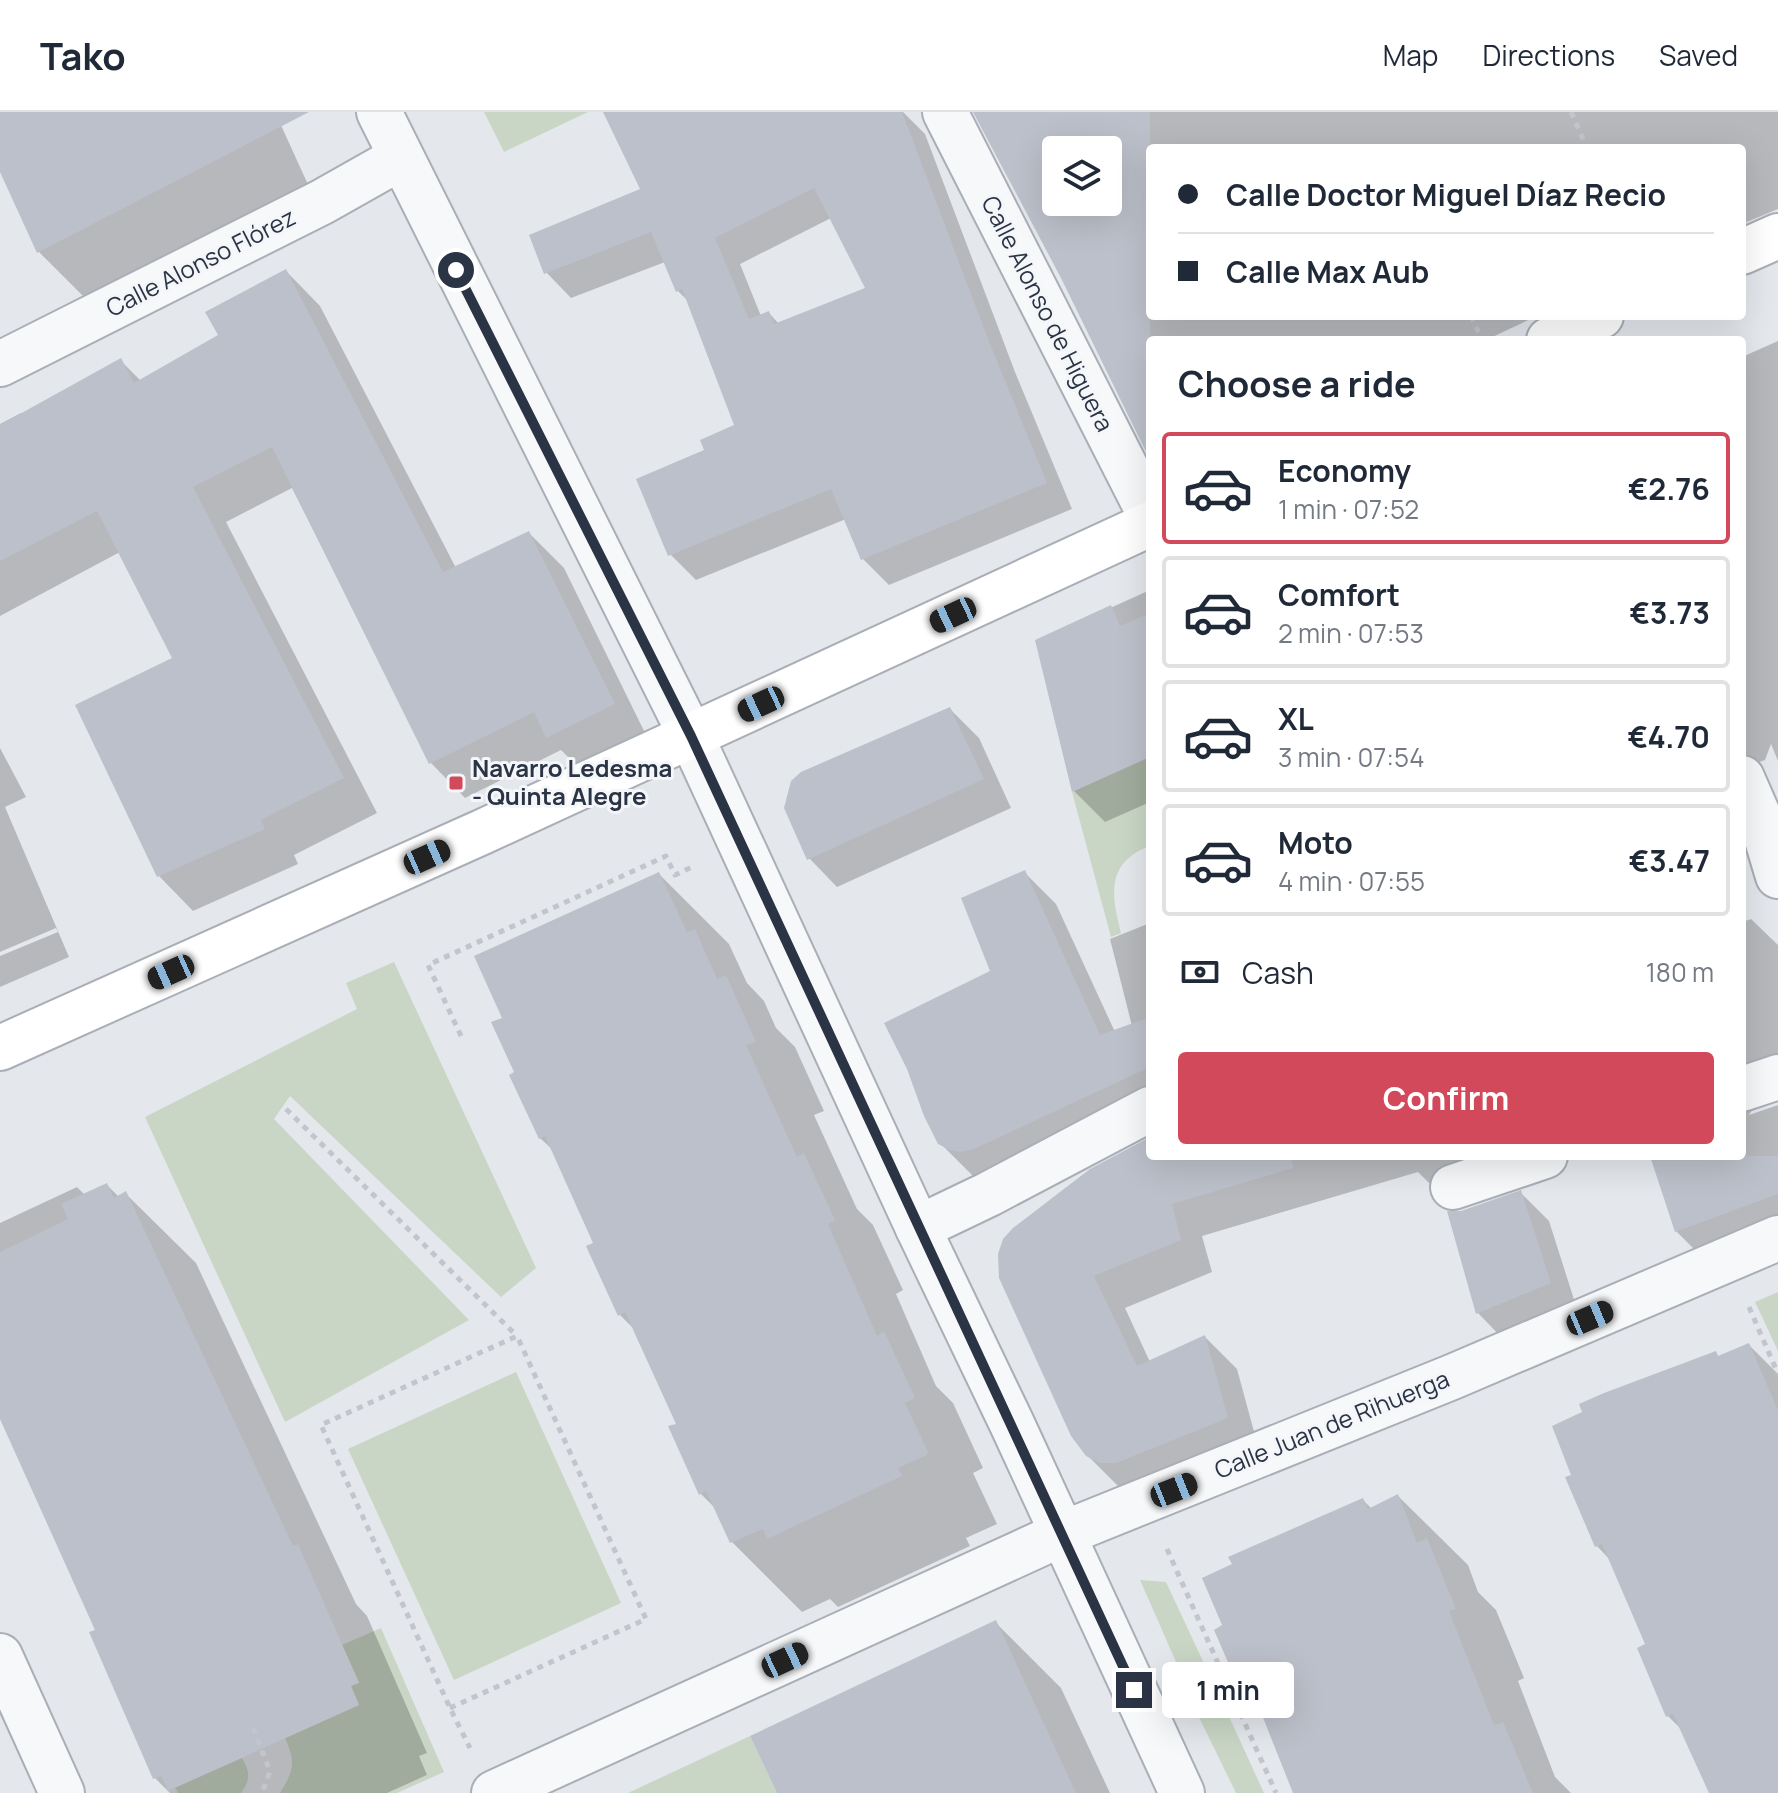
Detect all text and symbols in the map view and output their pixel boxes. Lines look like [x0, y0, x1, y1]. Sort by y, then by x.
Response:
text: Tako [40, 29, 126, 81]
text: Map [1383, 36, 1438, 74]
text: Directions [1482, 36, 1615, 74]
text: Saved [1659, 36, 1738, 74]
map controls [1042, 136, 1122, 216]
button: layers [1042, 136, 1122, 216]
text: Calle Doctor Miguel Díaz Recio [1226, 174, 1666, 215]
street label: Calle Alonso de Higuera [975, 190, 1122, 437]
street label: Calle Alonso Flórez [100, 200, 301, 324]
text: Calle Max Aub [1226, 251, 1429, 292]
route start [438, 252, 474, 288]
text: Choose a ride [1178, 359, 1416, 408]
text: Economy [1278, 450, 1411, 491]
icon: car [1182, 452, 1254, 524]
text: €2.76 [1628, 468, 1710, 509]
text: 1 min · 07:52 [1278, 491, 1419, 527]
text: Comfort [1278, 574, 1400, 615]
icon: car [1182, 576, 1254, 648]
text: €3.73 [1630, 592, 1710, 633]
car [926, 594, 980, 636]
text: 2 min · 07:53 [1278, 615, 1424, 651]
car [734, 683, 788, 725]
text: XL [1278, 698, 1314, 739]
icon: car [1182, 700, 1254, 772]
text: €4.70 [1628, 716, 1710, 757]
text: 3 min · 07:54 [1278, 739, 1424, 775]
place label: Navarro Ledesma - Quinta Alegre [472, 751, 672, 812]
marker: Navarro Ledesma - Quinta Alegre [447, 774, 465, 792]
text: Moto [1278, 822, 1353, 863]
icon: car [1182, 824, 1254, 896]
car [400, 836, 454, 878]
text: €3.47 [1629, 840, 1710, 881]
text: 4 min · 07:55 [1278, 863, 1425, 899]
icon: cash [1178, 950, 1222, 994]
car [144, 951, 198, 993]
text: Cash [1242, 952, 1314, 993]
text: 180 m [1646, 954, 1714, 990]
button: Confirm [1178, 1052, 1714, 1144]
car [1563, 1298, 1617, 1338]
street label: Calle Juan de Rihuerga [1209, 1361, 1454, 1486]
car [1147, 1470, 1201, 1510]
car [758, 1639, 812, 1681]
callout: 1 min [1162, 1662, 1294, 1718]
route end [1116, 1672, 1152, 1708]
text: 1 min [1196, 1672, 1260, 1708]

